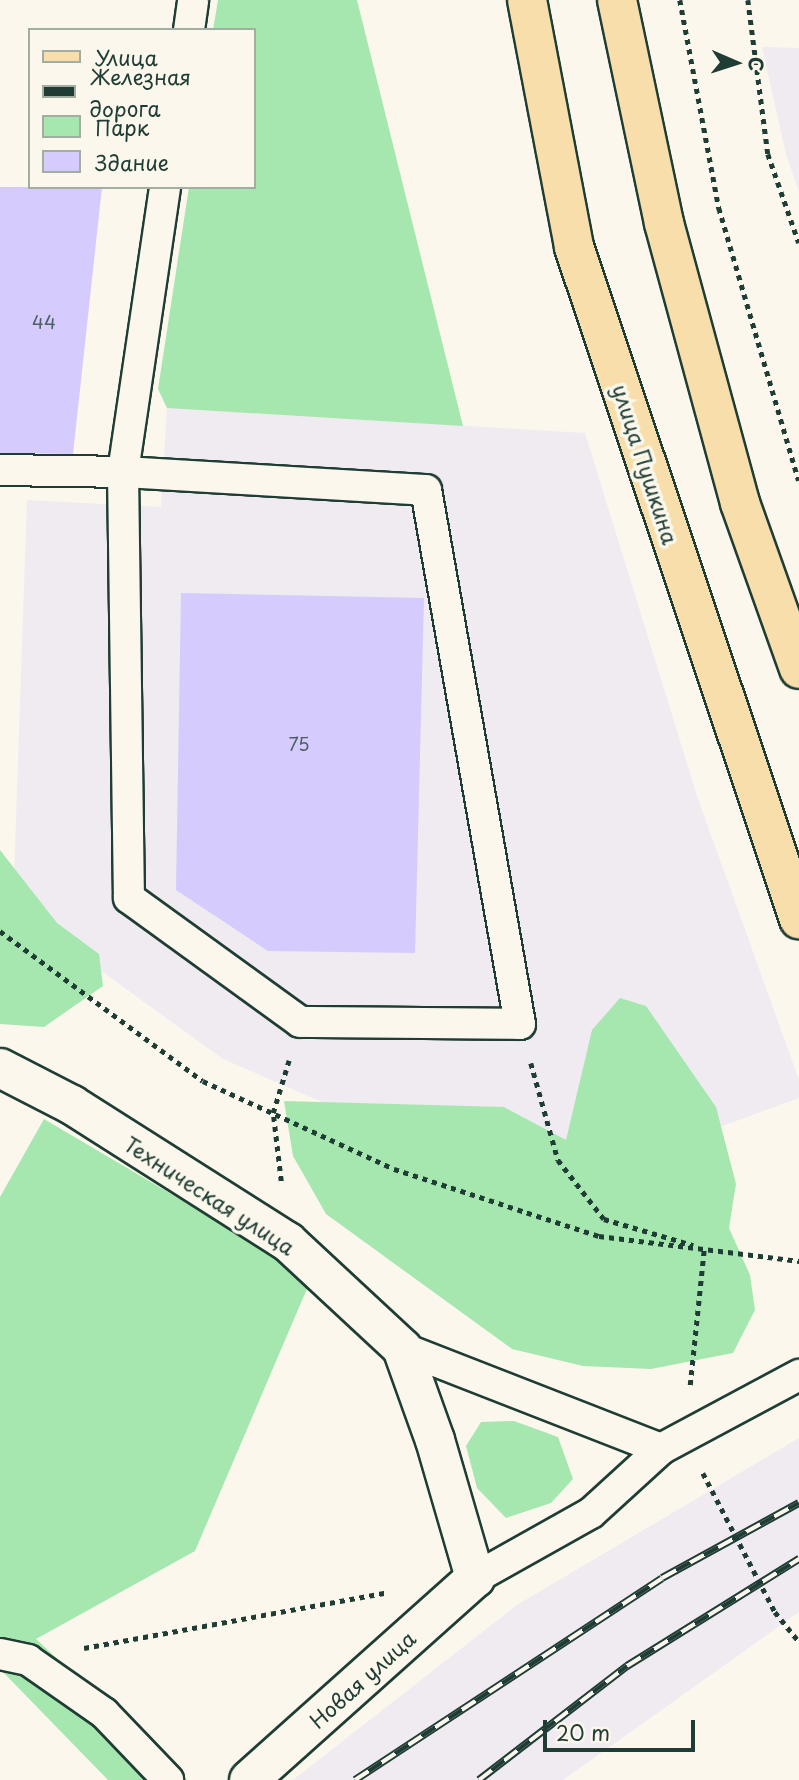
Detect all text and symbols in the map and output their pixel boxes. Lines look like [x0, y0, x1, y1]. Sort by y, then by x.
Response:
legend [28, 28, 256, 189]
north arrow [701, 28, 771, 98]
text: Улица [95, 41, 158, 73]
text: С [743, 56, 771, 72]
text: Железная дорога [90, 60, 191, 124]
text: Парк [95, 111, 149, 143]
text: Здание [95, 146, 169, 178]
house number: 44 [32, 311, 56, 333]
street label: улица Пушкина [608, 380, 684, 548]
house number: 75 [289, 733, 309, 755]
street label: Техническая улица [120, 1130, 300, 1260]
street label: Новая улица [304, 1625, 420, 1733]
scale bar [547, 1706, 699, 1750]
text: 20 m [556, 1716, 610, 1748]

